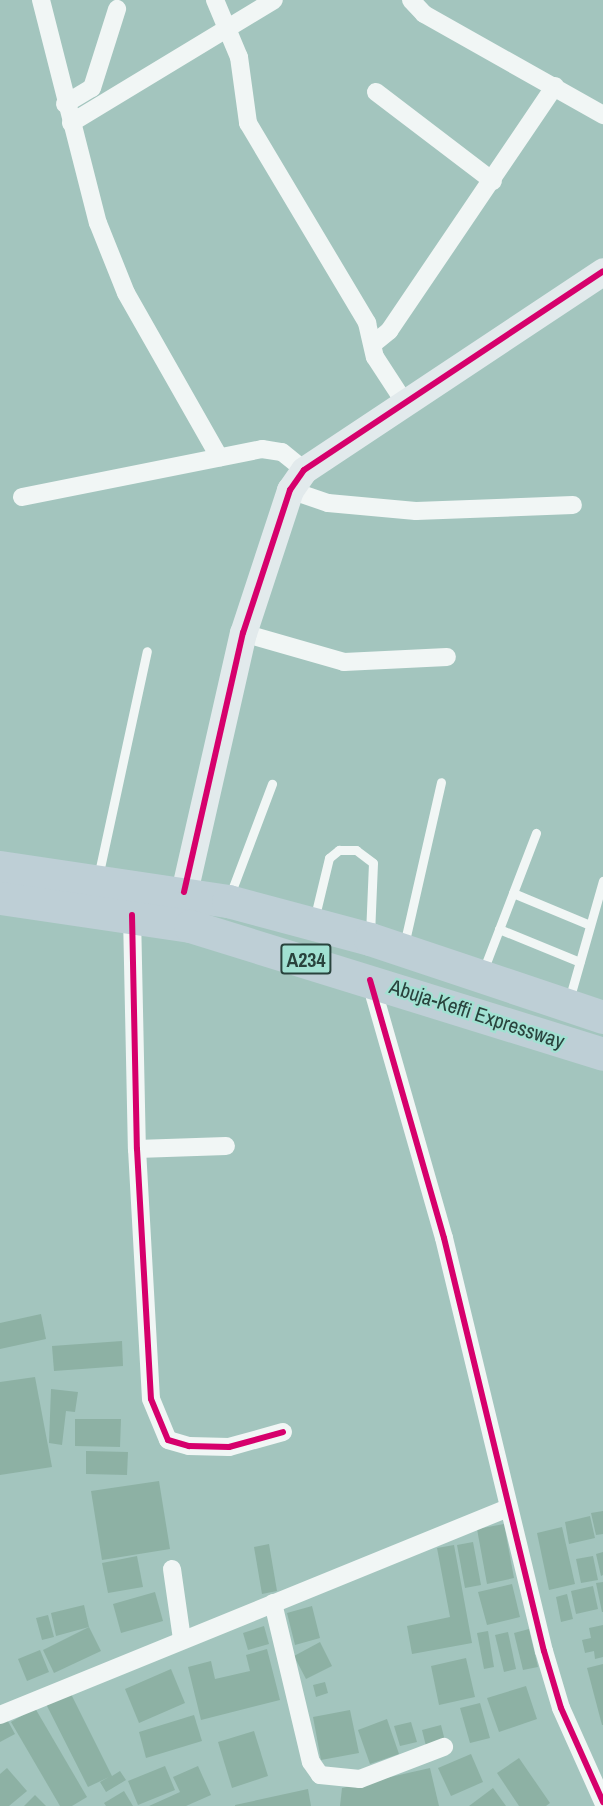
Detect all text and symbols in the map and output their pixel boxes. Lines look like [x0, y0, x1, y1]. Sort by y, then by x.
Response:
road number: A234 [279, 942, 333, 976]
street label: Abuja-Keffi Expressway [386, 974, 568, 1054]

